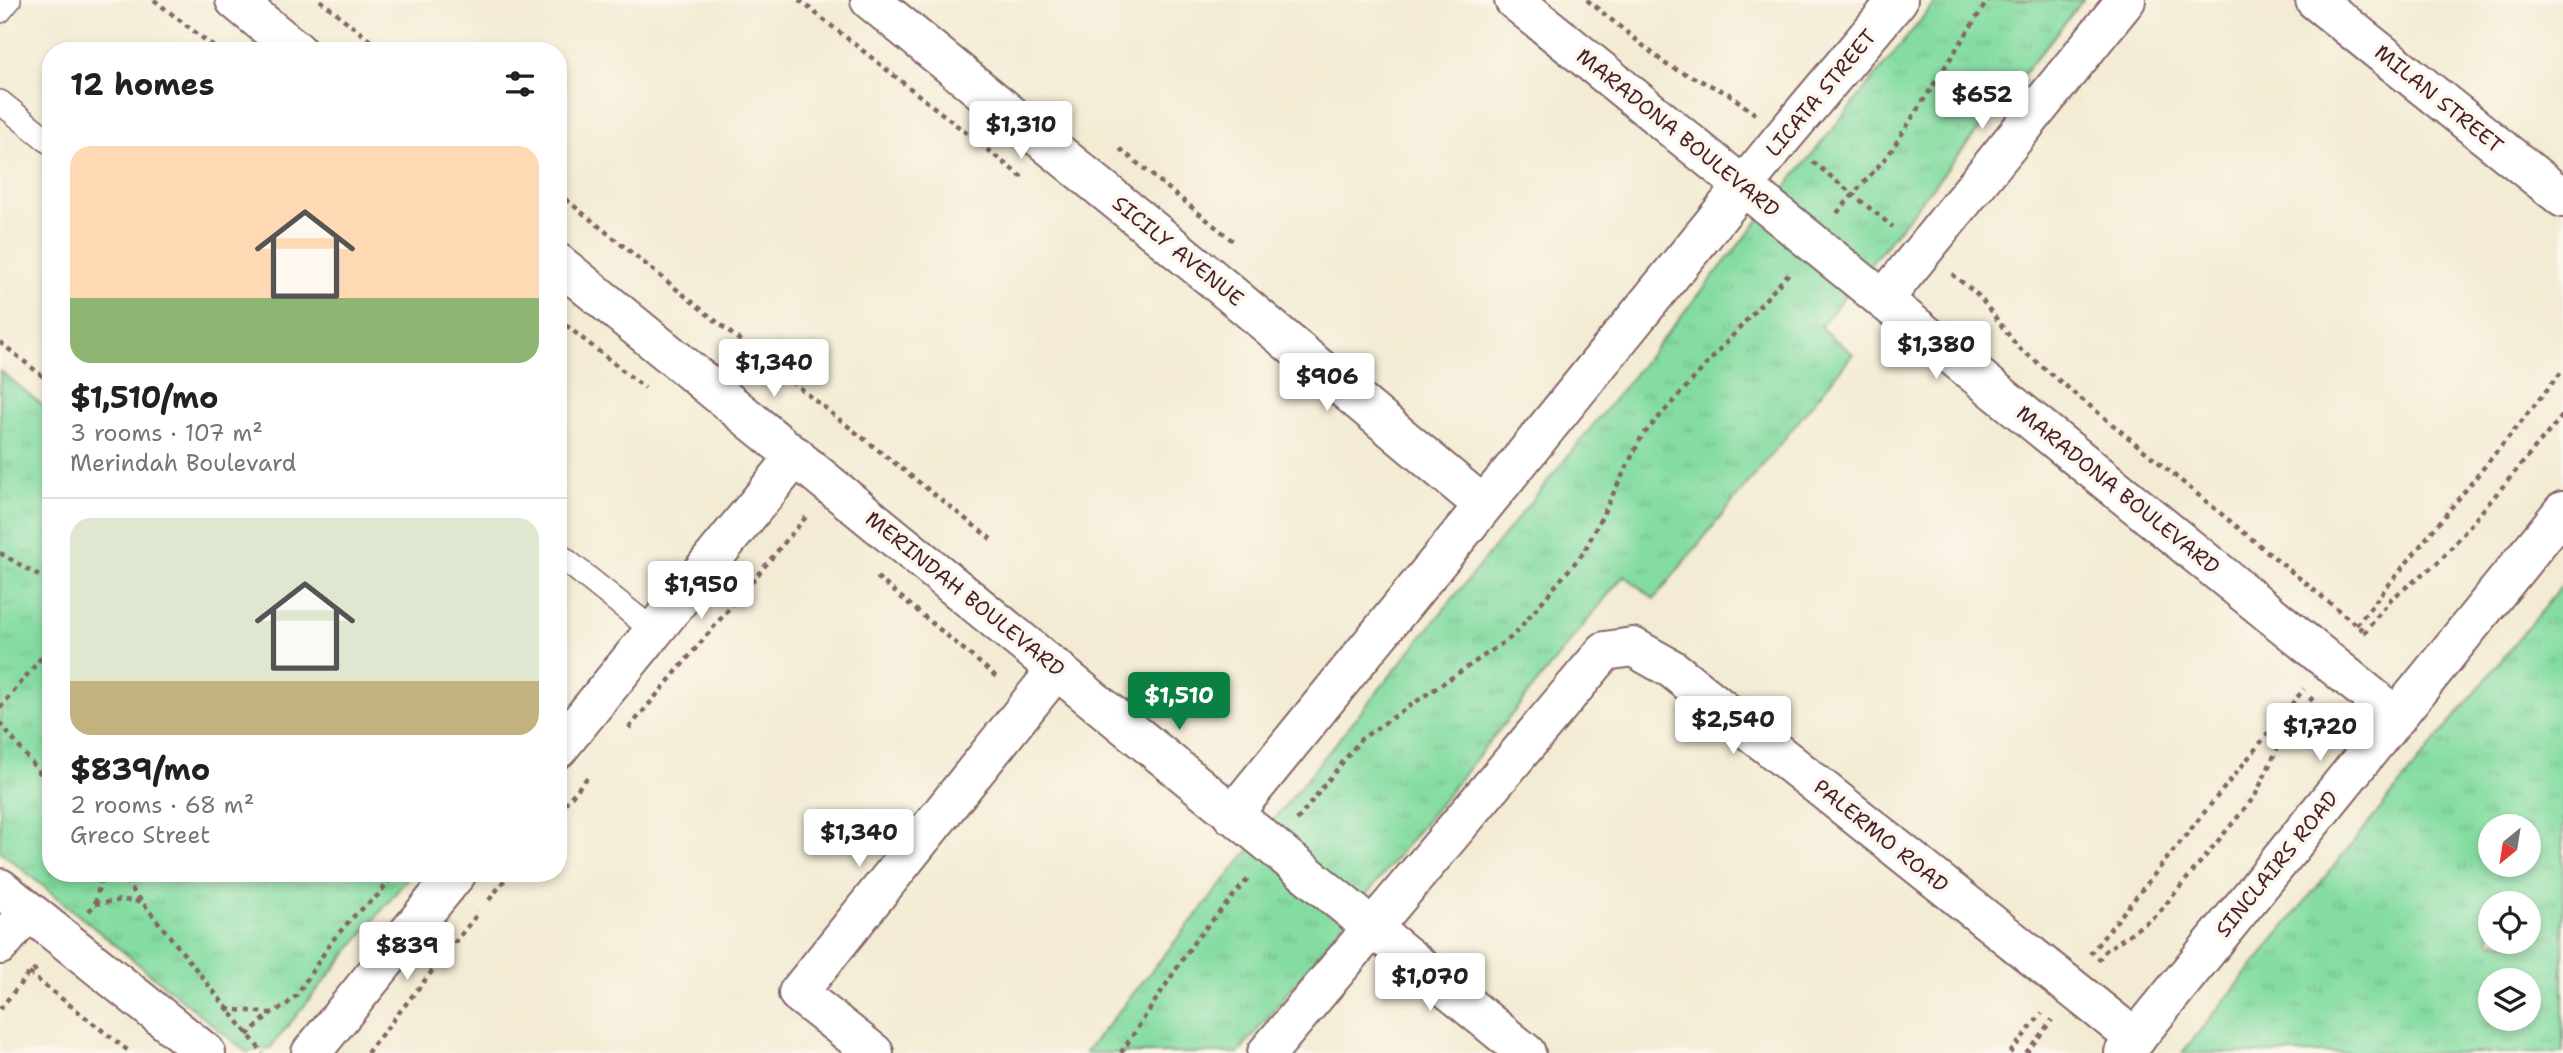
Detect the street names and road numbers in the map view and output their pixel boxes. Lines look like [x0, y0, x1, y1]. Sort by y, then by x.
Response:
street label: LICATA STREET [1759, 23, 1883, 163]
street label: MILAN STREET [2369, 38, 2509, 160]
street label: MARADONA BOULEVARD [1571, 42, 1785, 224]
street label: SICILY AVENUE [1107, 189, 1249, 313]
street label: MARADONA BOULEVARD [2011, 399, 2225, 581]
street label: MERINDAH BOULEVARD [860, 505, 1070, 683]
street label: PALERMO ROAD [1808, 773, 1954, 899]
street label: SINCLAIRS ROAD [2209, 785, 2345, 943]

